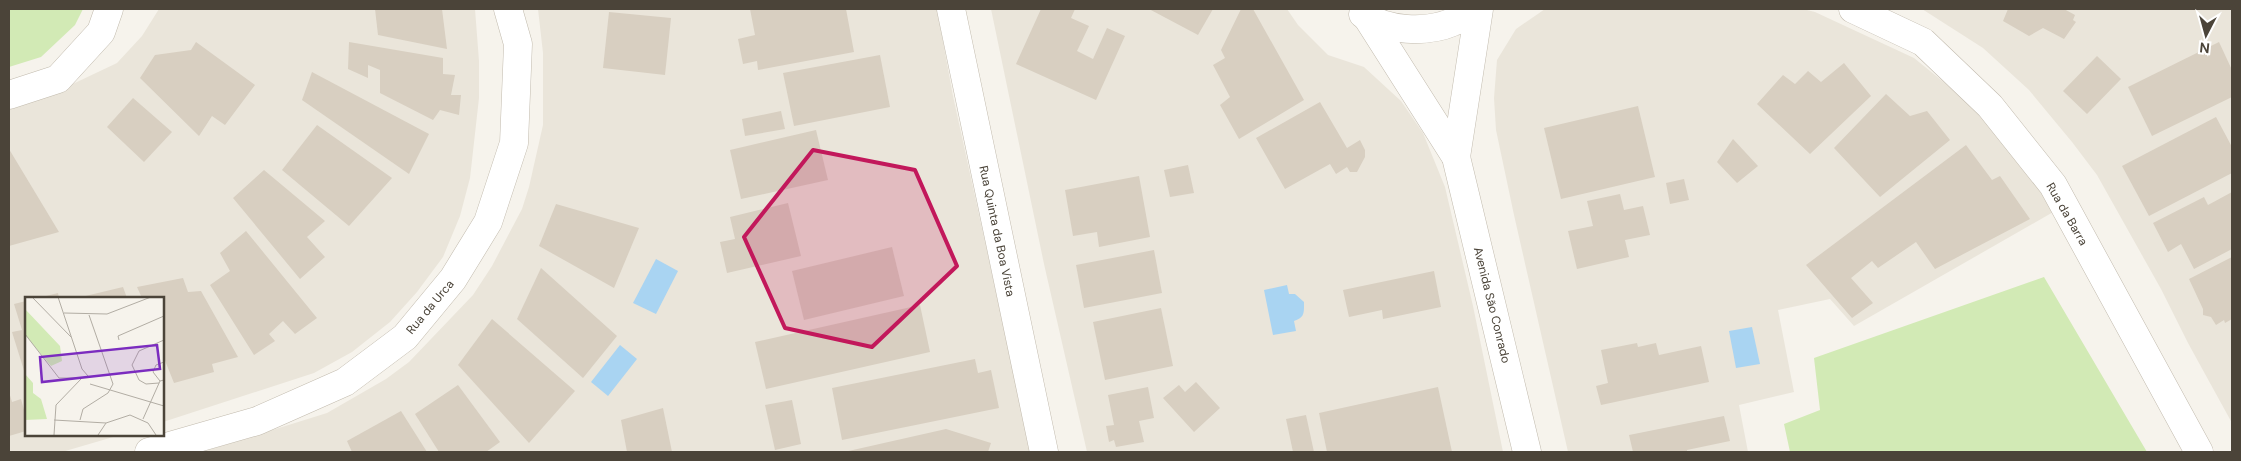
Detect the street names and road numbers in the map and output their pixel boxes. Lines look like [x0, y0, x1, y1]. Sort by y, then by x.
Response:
street label: Rua Quinta da Boa Vista [975, 164, 1019, 298]
street label: Rua da Barra [2043, 180, 2091, 248]
street label: Avenida São Conrado [1470, 245, 1514, 365]
street label: Rua da Urca [403, 276, 457, 338]

